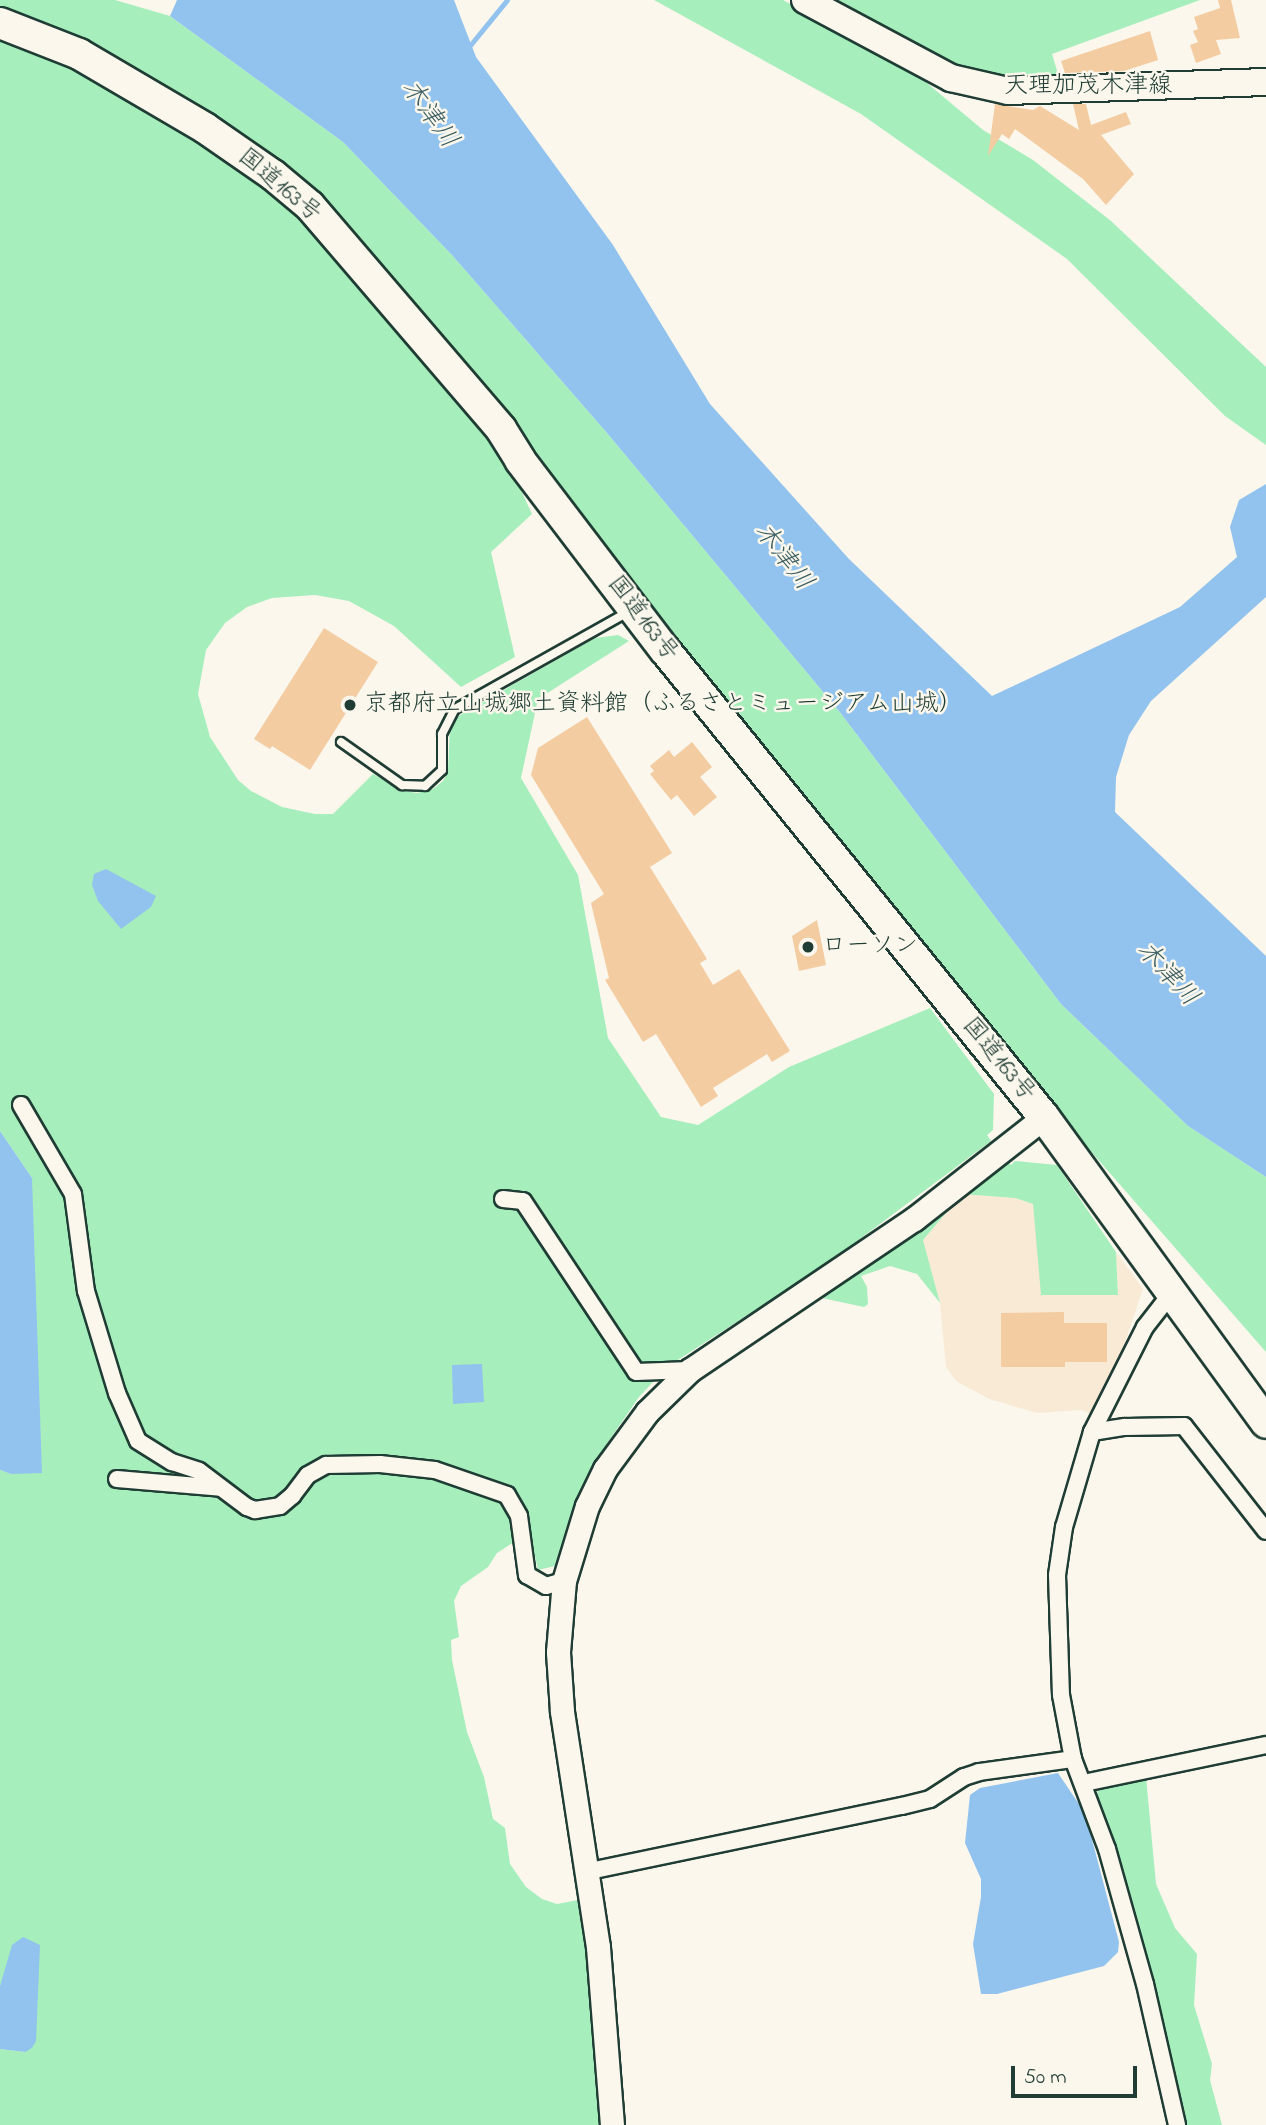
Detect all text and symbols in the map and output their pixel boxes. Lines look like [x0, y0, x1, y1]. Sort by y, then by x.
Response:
street label: 天理加茂木津線 [1004, 73, 1172, 101]
water label: 木津川 [392, 74, 464, 156]
street label: 国道163号 [231, 143, 327, 229]
water label: 木津川 [746, 518, 818, 598]
street label: 国道163号 [600, 570, 684, 668]
place label: 京都府立山城郷土資料館（ふるさとミュージアム山城） [364, 691, 964, 719]
marker: 京都府立山城郷土資料館（ふるさとミュージアム山城） [342, 697, 358, 713]
place label: ローソン [822, 933, 918, 961]
water label: 木津川 [1128, 936, 1204, 1014]
marker: ローソン [800, 939, 816, 955]
street label: 国道163号 [955, 1012, 1041, 1108]
scale bar [1014, 2052, 1140, 2096]
text: 50 m [1024, 2063, 1067, 2093]

